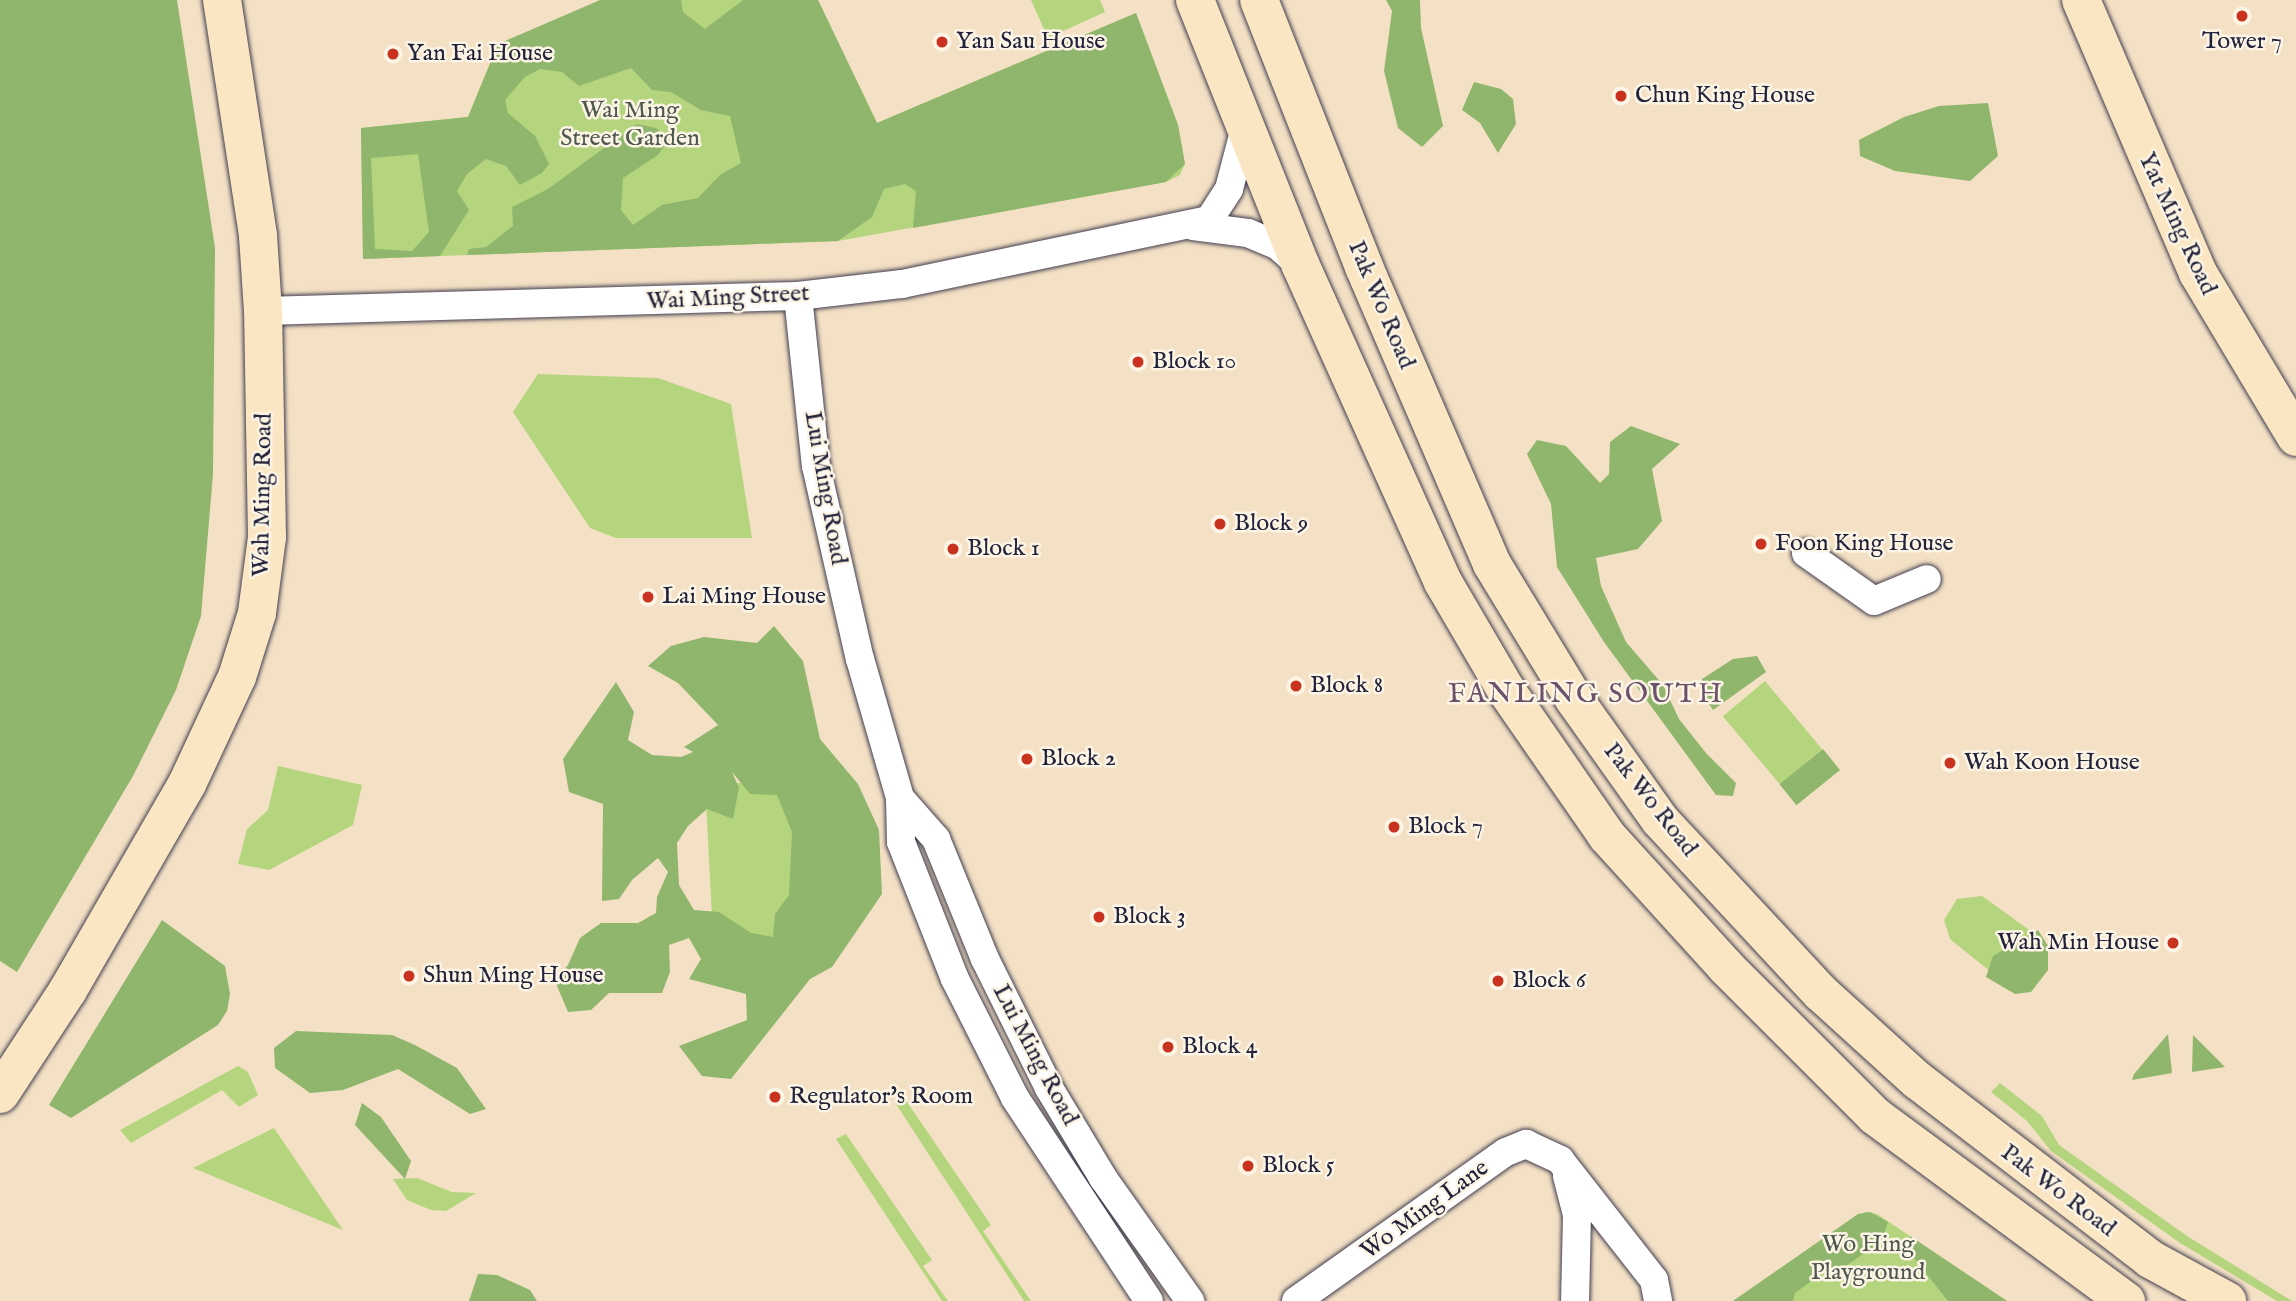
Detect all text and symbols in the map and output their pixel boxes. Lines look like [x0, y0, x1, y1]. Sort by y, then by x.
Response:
marker: Tower 7 [2234, 8, 2250, 24]
place label: Yan Sau House [956, 28, 1105, 56]
place label: Tower 7 [2202, 28, 2282, 56]
marker: Yan Sau House [934, 34, 950, 50]
place label: Yan Fai House [407, 40, 553, 68]
marker: Yan Fai House [385, 46, 401, 62]
place label: Chun King House [1635, 82, 1815, 110]
marker: Chun King House [1613, 88, 1629, 104]
park label: Wai Ming Street Garden [560, 97, 700, 153]
street label: Yat Ming Road [2131, 148, 2223, 300]
street label: Pak Wo Road [1341, 237, 1421, 373]
street label: Wai Ming Street [646, 279, 810, 317]
place label: Block 10 [1152, 348, 1236, 376]
marker: Block 10 [1130, 354, 1146, 370]
street label: Lui Ming Road [797, 409, 853, 567]
street label: Wah Ming Road [247, 413, 279, 577]
place label: Block 9 [1234, 510, 1308, 538]
marker: Block 9 [1212, 516, 1228, 532]
place label: Foon King House [1775, 530, 1954, 558]
place label: Block 1 [967, 535, 1040, 563]
marker: Foon King House [1753, 536, 1769, 552]
marker: Block 1 [945, 541, 961, 557]
place label: Lai Ming House [662, 583, 826, 611]
marker: Lai Ming House [640, 589, 656, 605]
place label: Block 8 [1310, 672, 1383, 700]
marker: Block 8 [1288, 678, 1304, 694]
district label: FANLING SOUTH [1450, 678, 1722, 712]
street label: Pak Wo Road [1597, 737, 1703, 863]
place label: Block 2 [1041, 745, 1116, 773]
place label: Wah Koon House [1964, 749, 2140, 777]
marker: Block 2 [1019, 751, 1035, 767]
marker: Wah Koon House [1942, 755, 1958, 771]
place label: Block 7 [1408, 813, 1483, 841]
marker: Block 7 [1386, 819, 1402, 835]
place label: Block 3 [1113, 903, 1186, 931]
marker: Block 3 [1091, 909, 1107, 925]
place label: Wah Min House [1997, 929, 2159, 957]
marker: Wah Min House [2165, 935, 2181, 951]
place label: Shun Ming House [423, 962, 603, 990]
place label: Block 6 [1512, 967, 1586, 995]
marker: Shun Ming House [401, 968, 417, 984]
marker: Block 6 [1490, 973, 1506, 989]
street label: Lui Ming Road [986, 980, 1084, 1130]
place label: Block 4 [1182, 1033, 1257, 1061]
marker: Block 4 [1160, 1039, 1176, 1055]
place label: Regulator's Room [789, 1083, 973, 1111]
marker: Regulator's Room [767, 1089, 783, 1105]
street label: Pak Wo Road [1995, 1139, 2121, 1243]
place label: Block 5 [1262, 1152, 1334, 1180]
street label: Wo Ming Lane [1355, 1154, 1495, 1266]
marker: Block 5 [1240, 1158, 1256, 1174]
park label: Wo Hing Playground [1811, 1231, 1925, 1287]

